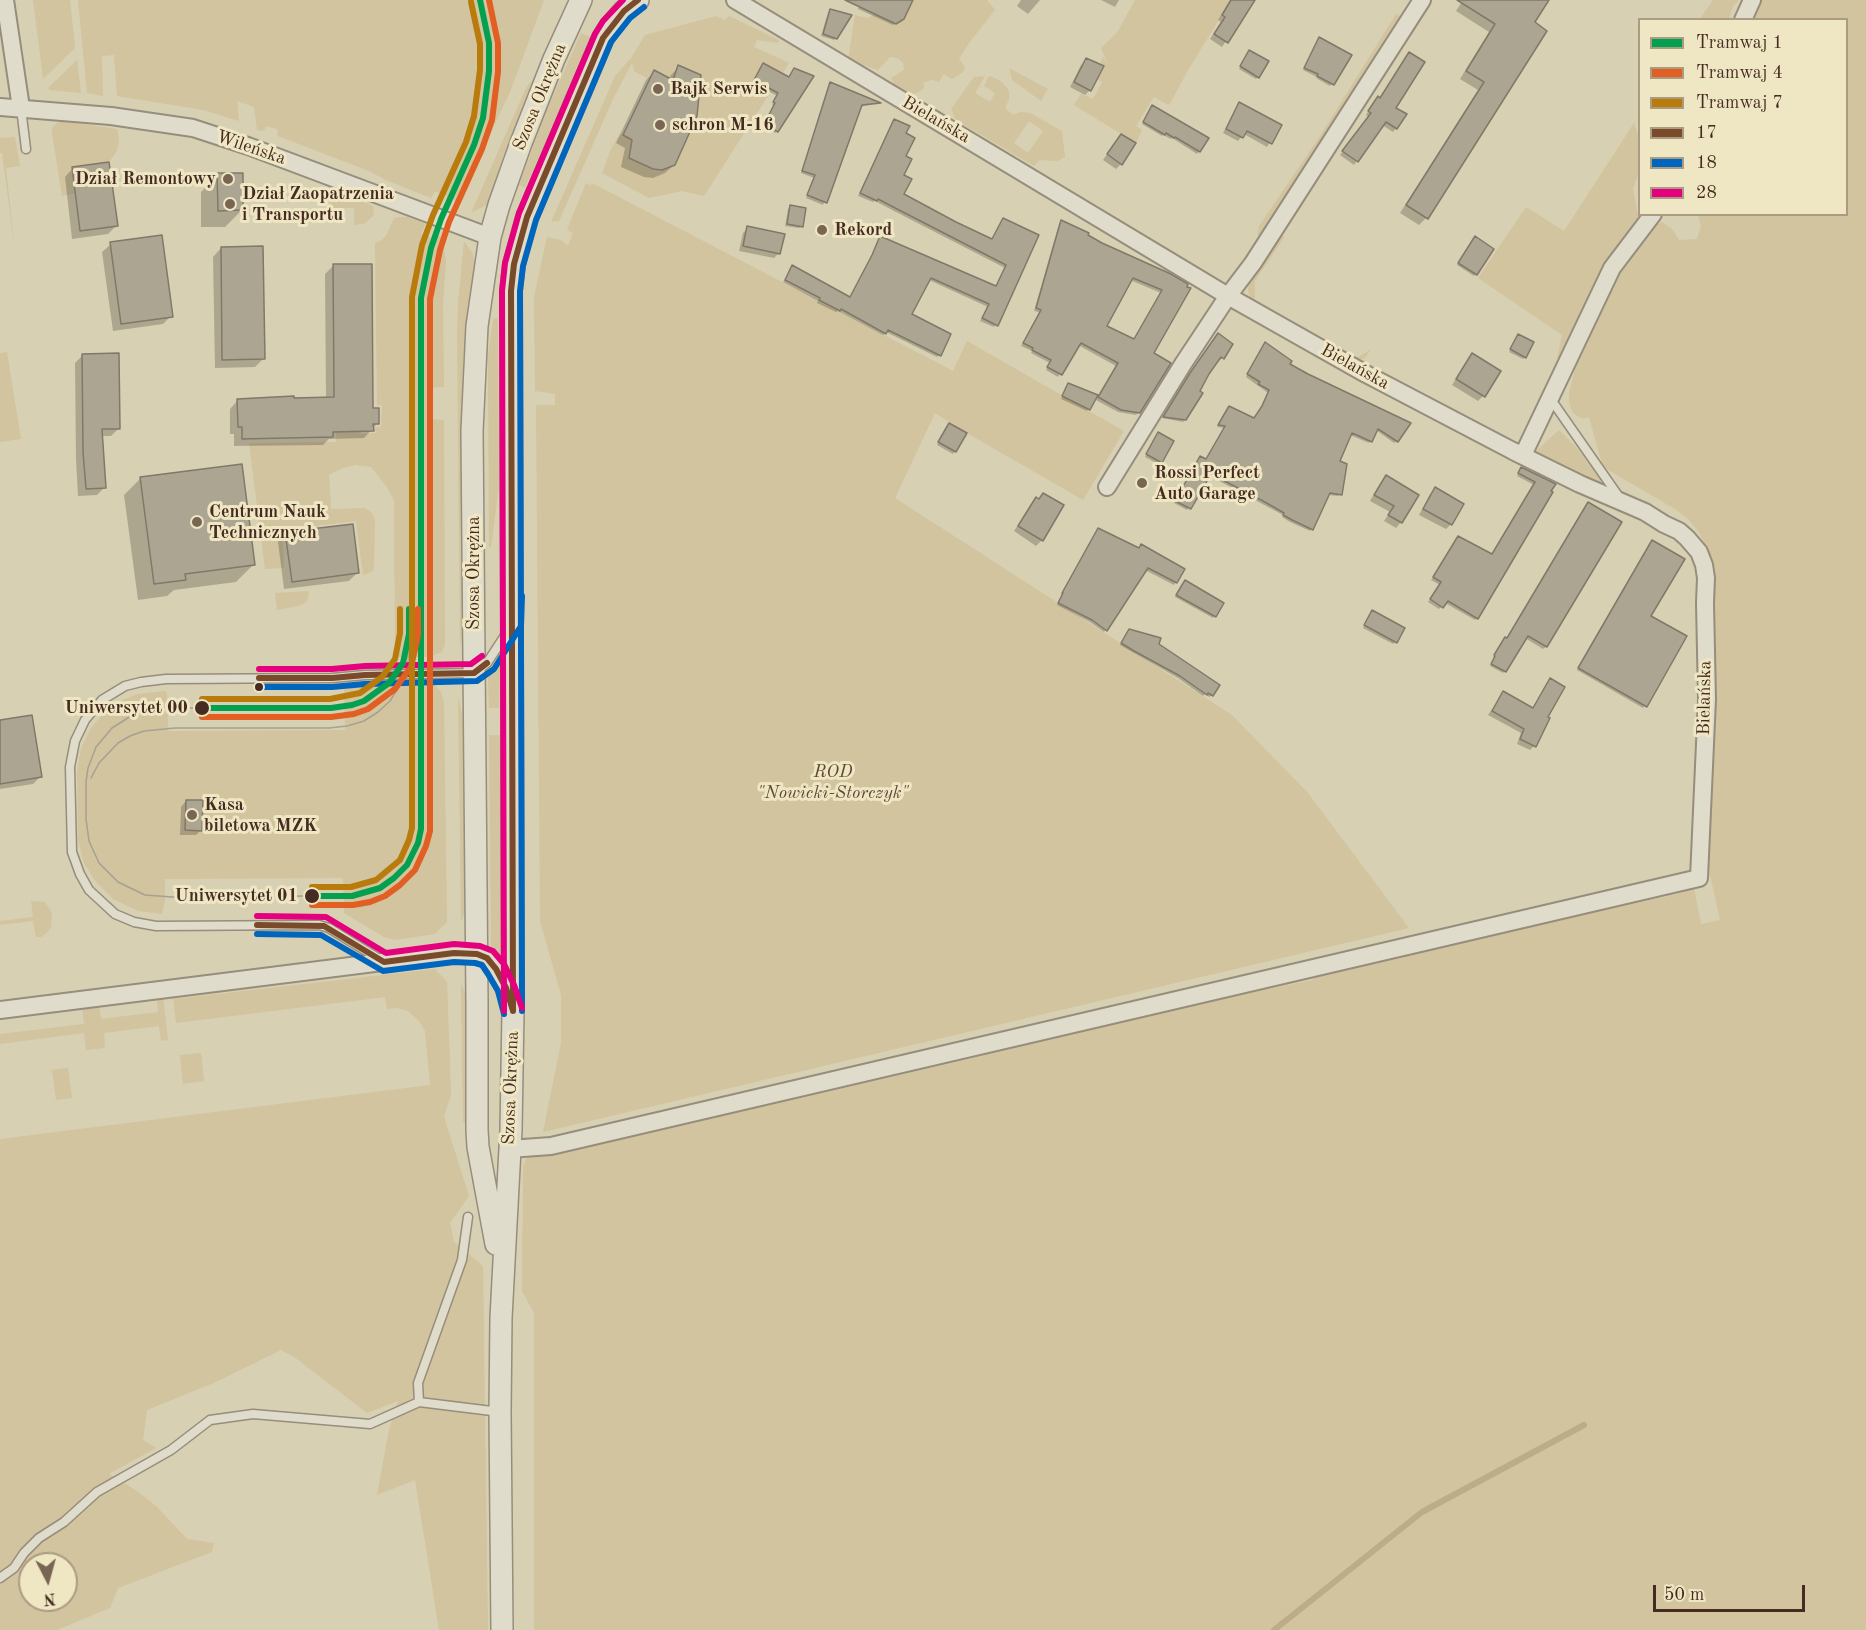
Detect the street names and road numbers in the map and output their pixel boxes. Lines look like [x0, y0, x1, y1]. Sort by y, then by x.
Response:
street label: Szosa Okrężna [509, 40, 571, 154]
street label: Bielańska [898, 92, 974, 148]
street label: Wileńska [213, 126, 289, 170]
street label: Bielańska [1317, 339, 1393, 395]
street label: Szosa Okrężna [463, 516, 485, 630]
street label: Bielańska [1694, 660, 1716, 736]
street label: Szosa Okrężna [498, 1031, 524, 1145]

